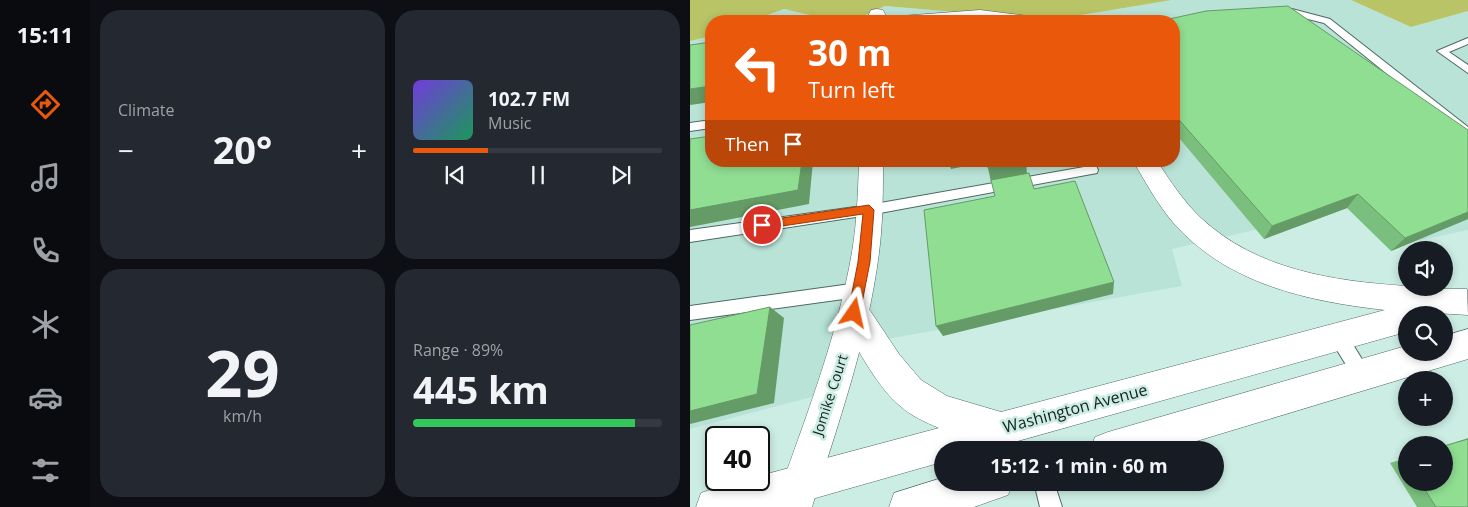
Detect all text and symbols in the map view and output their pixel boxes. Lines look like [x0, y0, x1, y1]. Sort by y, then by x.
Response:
text: 15:11 [17, 19, 73, 49]
text: 30 m [808, 29, 891, 76]
icon: left [725, 35, 790, 100]
text: Turn left [808, 74, 895, 104]
text: 102.7 FM [488, 86, 570, 112]
icon: directions [28, 87, 63, 122]
text: Climate [118, 99, 175, 121]
text: Music [488, 112, 532, 134]
text: 20° [213, 123, 272, 175]
icon: arrive [779, 130, 807, 158]
text: − [118, 131, 134, 169]
text: + [351, 131, 367, 169]
text: Then [725, 131, 769, 157]
icon: music [28, 160, 63, 195]
icon: previous [441, 161, 469, 189]
icon: pause [524, 161, 552, 189]
icon: next [607, 161, 635, 189]
pin [741, 204, 783, 246]
icon: arrive [748, 211, 776, 239]
icon: phone [28, 233, 63, 268]
map controls [1398, 241, 1453, 491]
button: sound [1398, 241, 1453, 296]
position arrow [827, 286, 879, 338]
button: search [1398, 306, 1453, 361]
icon: climate [28, 307, 63, 342]
text: 29 [205, 328, 280, 416]
text: Range · 89% [413, 339, 503, 361]
street label: Jomike Court [807, 352, 852, 440]
text: 445 km [413, 363, 549, 415]
button: + [1398, 371, 1453, 426]
street label: Washington Avenue [1000, 378, 1150, 438]
icon: car [28, 380, 63, 415]
text: km/h [223, 405, 262, 427]
speed limit sign: 40 [705, 426, 770, 491]
button: − [1398, 436, 1453, 491]
icon: filters [28, 453, 63, 488]
text: 15:12 · 1 min · 60 m [990, 453, 1168, 479]

